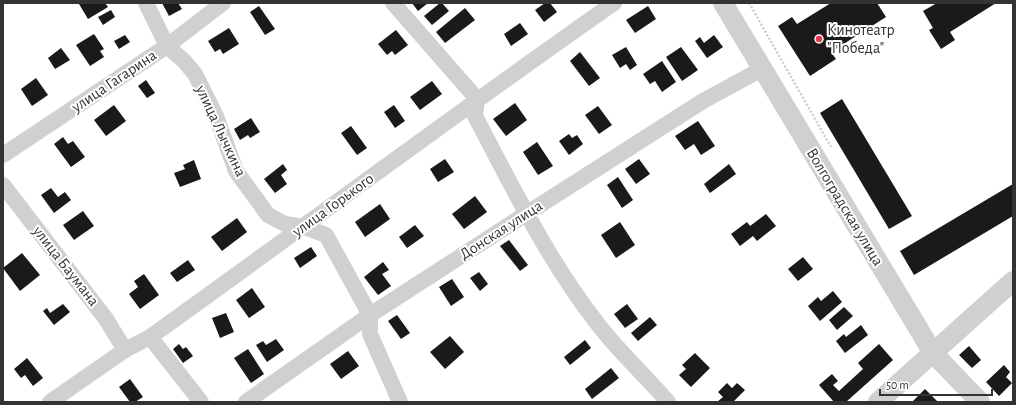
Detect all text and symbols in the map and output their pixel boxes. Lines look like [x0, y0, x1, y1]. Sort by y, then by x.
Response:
place label: Кинотеатр "Победа" [827, 22, 895, 56]
marker: Кинотеатр "Победа" [814, 34, 824, 44]
street label: улица Гагарина [68, 47, 160, 117]
street label: улица Лычкина [192, 82, 249, 180]
street label: Волгоградская улица [803, 145, 886, 269]
street label: улица Горького [289, 170, 377, 241]
street label: Донская улица [457, 197, 546, 263]
street label: улица Баумана [29, 222, 102, 310]
scale bar [880, 371, 992, 397]
text: 50 m [886, 379, 909, 391]

